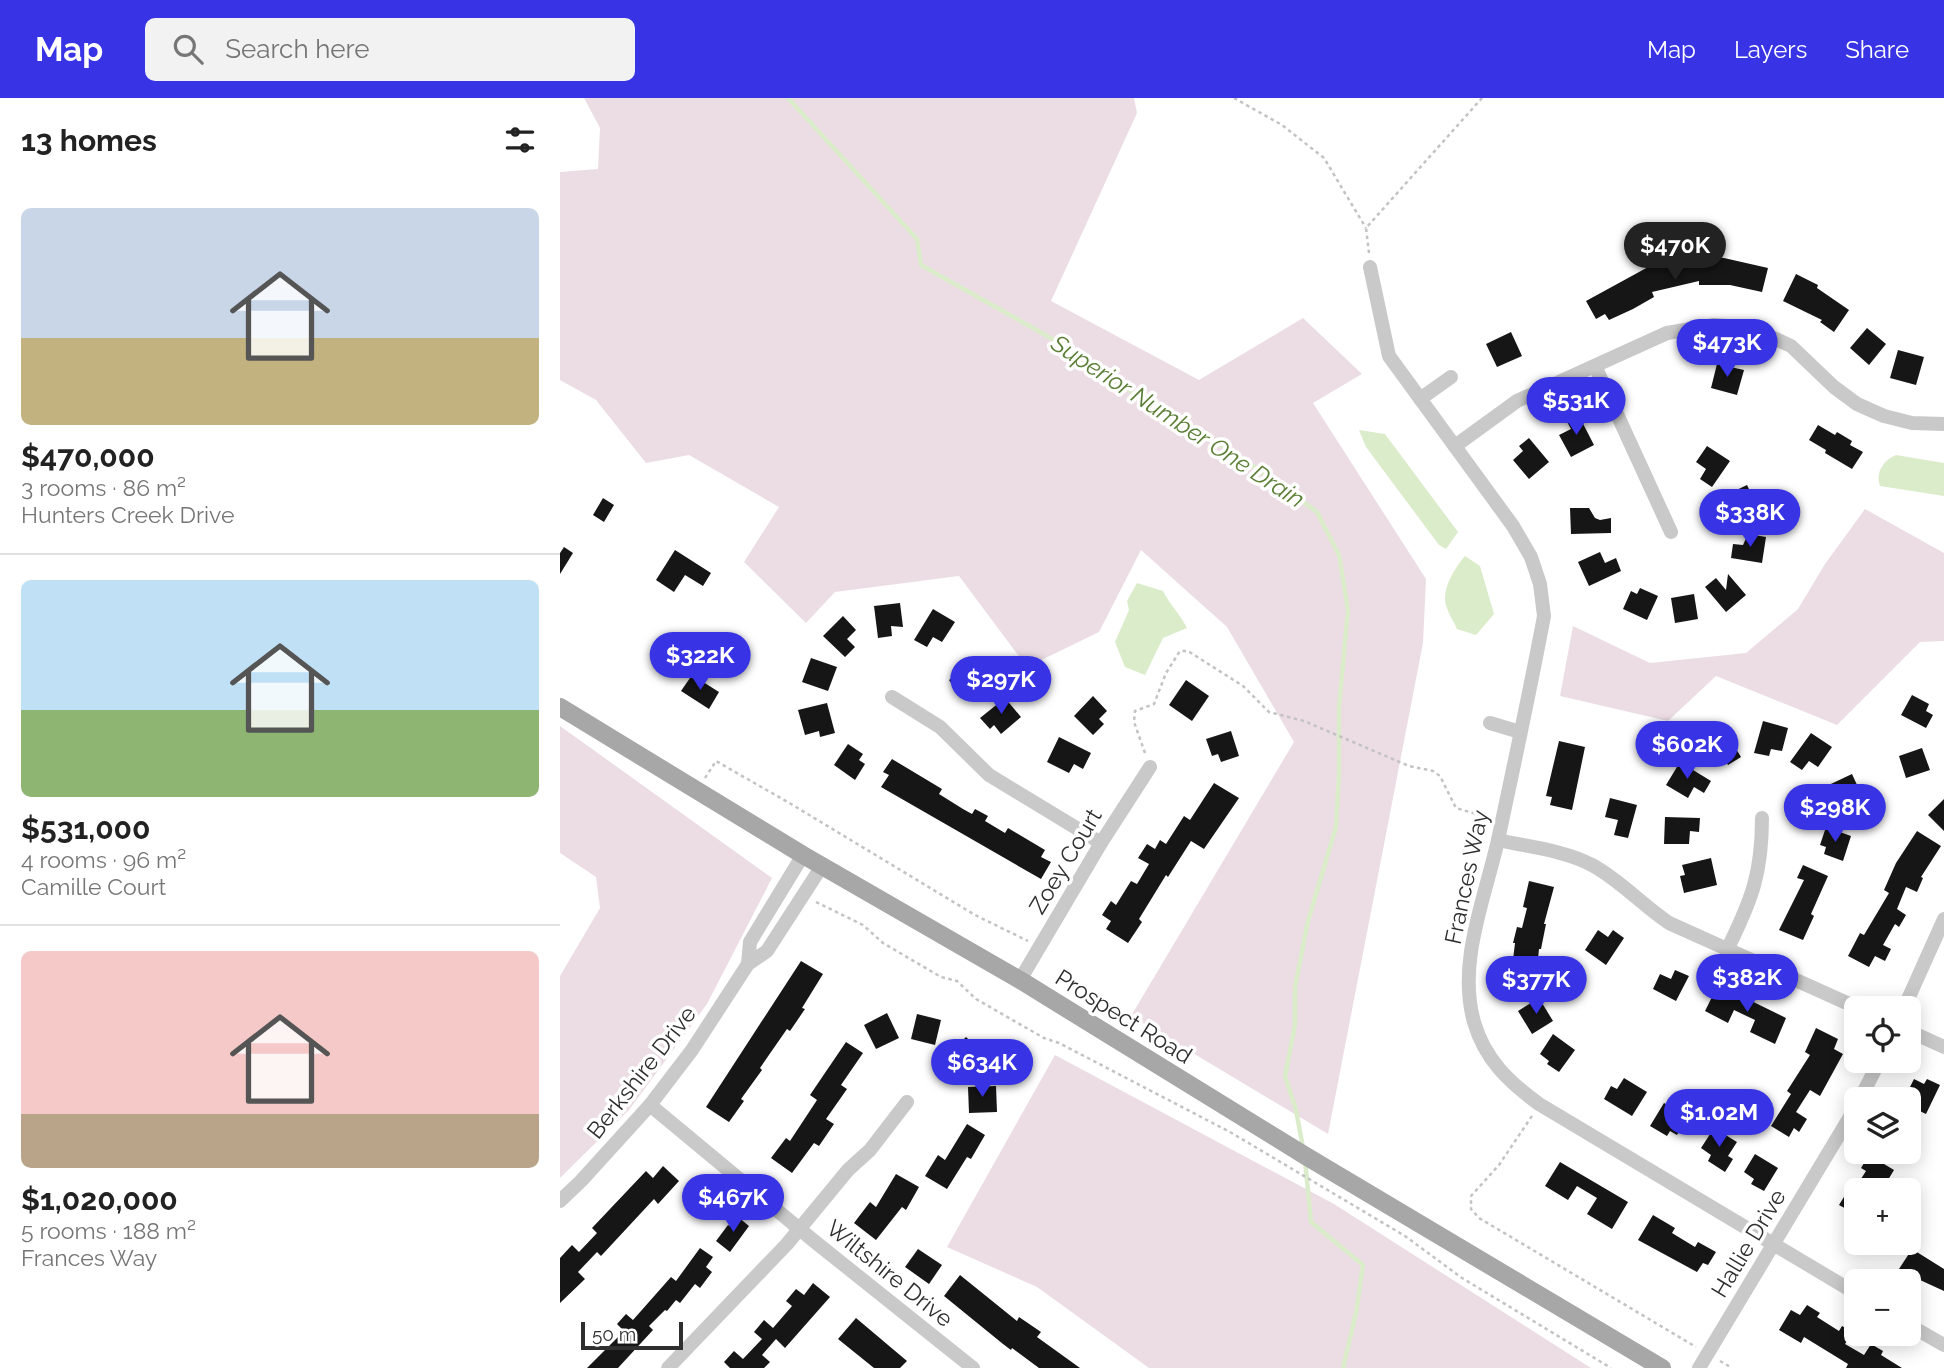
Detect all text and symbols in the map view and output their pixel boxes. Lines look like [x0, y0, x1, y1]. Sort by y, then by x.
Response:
search box [145, 18, 635, 81]
text: Map [35, 30, 103, 69]
icon: search [169, 30, 207, 68]
text: Search here [225, 34, 370, 64]
text: Map [1647, 35, 1696, 64]
text: Layers [1734, 35, 1807, 64]
text: Share [1845, 35, 1909, 64]
icon: filters [501, 121, 539, 159]
text: 13 homes [21, 123, 157, 158]
pin: $470K [1626, 222, 1724, 282]
text: $470K [1640, 231, 1710, 258]
icon: home [217, 253, 343, 379]
pin: $473K [1678, 320, 1776, 379]
water label: Superior Number One Drain [1045, 328, 1310, 514]
text: $473K [1693, 328, 1761, 355]
pin: $531K [1527, 378, 1625, 437]
text: $531K [1543, 386, 1609, 413]
text: $470,000 [21, 439, 155, 474]
text: 3 rooms · 86 m² [21, 474, 186, 501]
pin: $338K [1701, 490, 1799, 549]
text: $338K [1715, 498, 1785, 525]
text: Hunters Creek Drive [21, 501, 234, 528]
icon: home [217, 625, 343, 751]
pin: $322K [651, 632, 749, 692]
text: $322K [666, 641, 734, 668]
pin: $297K [952, 656, 1050, 716]
text: $297K [966, 665, 1036, 692]
pin: $602K [1638, 722, 1736, 781]
text: $602K [1651, 730, 1723, 757]
pin: $298K [1786, 784, 1884, 844]
text: $298K [1800, 793, 1870, 820]
street label: Zoey Court [1023, 803, 1107, 918]
street label: Frances Way [1439, 808, 1493, 946]
text: $531,000 [21, 811, 150, 846]
text: 4 rooms · 96 m² [21, 846, 186, 873]
text: Camille Court [21, 873, 166, 900]
pin: $382K [1698, 954, 1796, 1014]
pin: $377K [1487, 956, 1585, 1016]
street label: Prospect Road [1051, 963, 1197, 1069]
text: $382K [1712, 963, 1782, 990]
text: $377K [1502, 965, 1570, 992]
icon: home [217, 996, 343, 1122]
map controls [1844, 996, 1921, 1346]
button: locate [1844, 996, 1921, 1073]
street label: Berkshire Drive [581, 1000, 701, 1144]
pin: $634K [933, 1040, 1031, 1099]
text: $634K [947, 1048, 1017, 1075]
button: layers [1844, 1087, 1921, 1164]
pin: $1.02M [1662, 1090, 1776, 1149]
text: $1.02M [1680, 1098, 1758, 1125]
pin: $467K [684, 1174, 782, 1234]
button: + [1844, 1178, 1921, 1255]
text: $1,020,000 [21, 1182, 178, 1217]
text: $467K [698, 1183, 768, 1210]
street label: Hallie Drive [1705, 1184, 1791, 1302]
street label: Wiltshire Drive [821, 1214, 959, 1332]
text: 5 rooms · 188 m² [21, 1217, 196, 1244]
text: Frances Way [21, 1244, 157, 1271]
button: − [1844, 1269, 1921, 1346]
scale bar [581, 1319, 682, 1351]
text: 50 m [592, 1323, 636, 1345]

